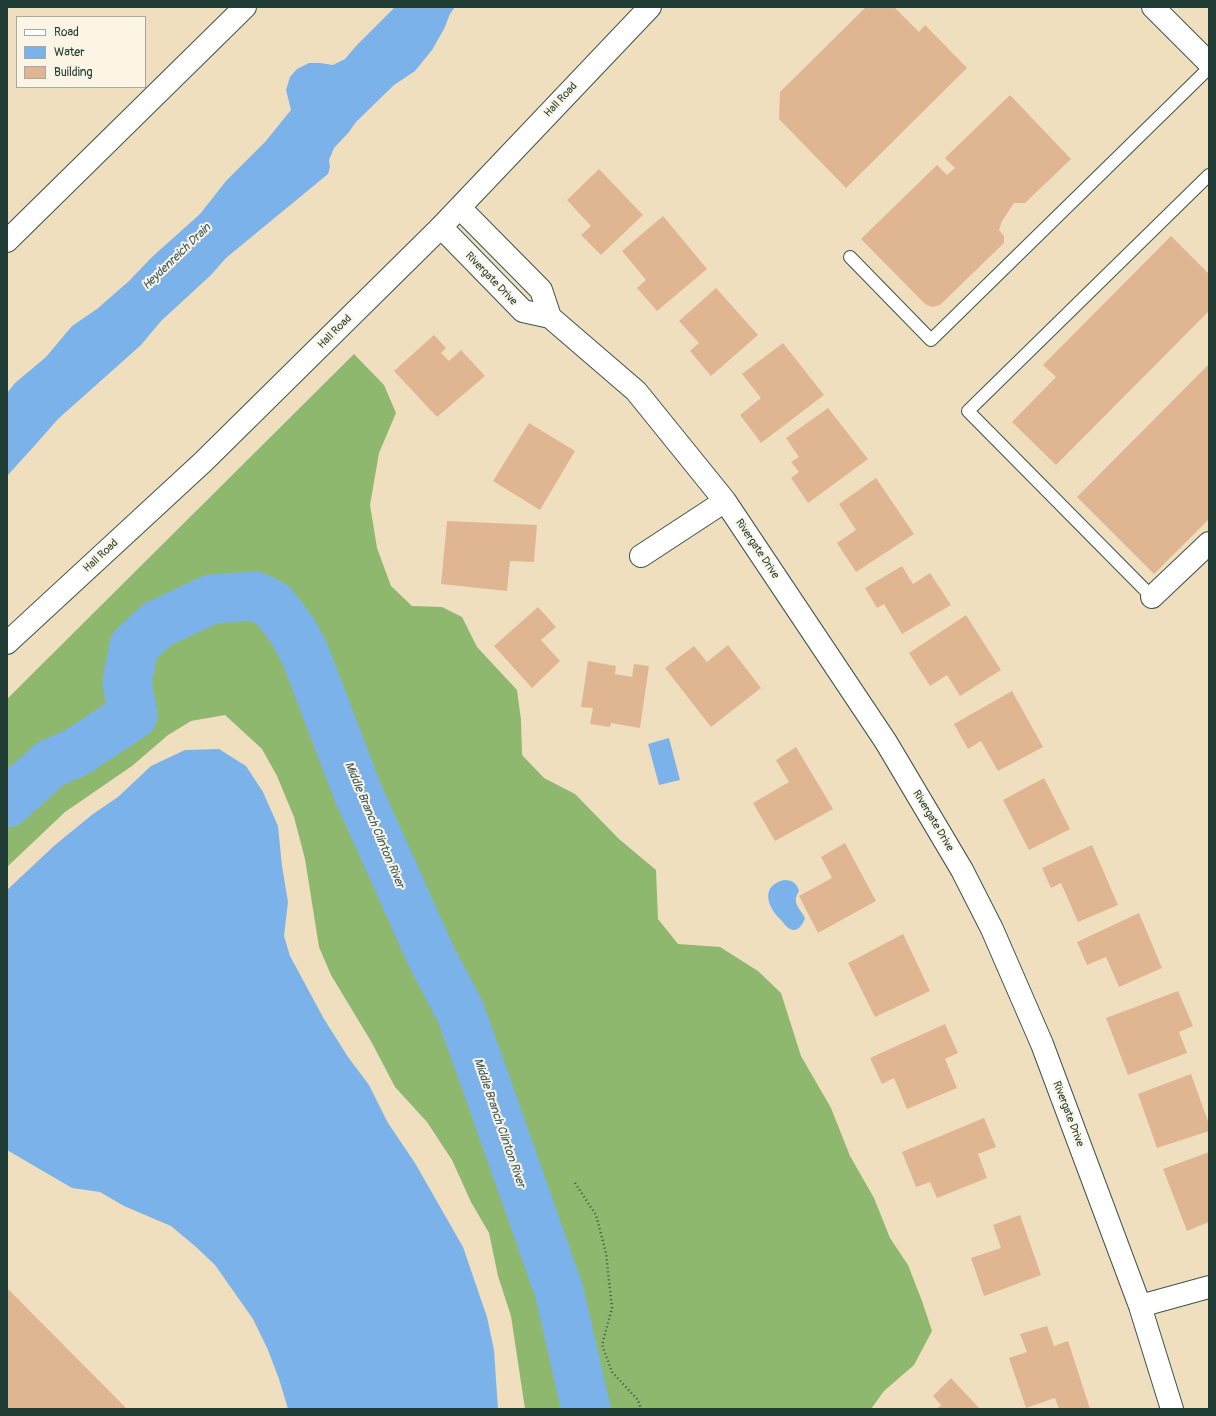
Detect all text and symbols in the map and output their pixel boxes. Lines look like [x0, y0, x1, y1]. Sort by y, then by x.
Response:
legend [16, 16, 146, 88]
text: Road [54, 25, 79, 40]
text: Water [54, 45, 85, 60]
text: Building [54, 65, 93, 80]
street label: Hall Road [542, 80, 580, 120]
water label: Heydenreich Drain [140, 221, 214, 293]
street label: Rivergate Drive [462, 250, 520, 308]
street label: Hall Road [315, 312, 355, 352]
street label: Rivergate Drive [732, 517, 782, 581]
street label: Hall Road [81, 537, 121, 575]
water label: Middle Branch Clinton River [341, 760, 407, 890]
street label: Rivergate Drive [910, 788, 956, 854]
water label: Middle Branch Clinton River [470, 1056, 528, 1190]
street label: Rivergate Drive [1049, 1079, 1087, 1149]

